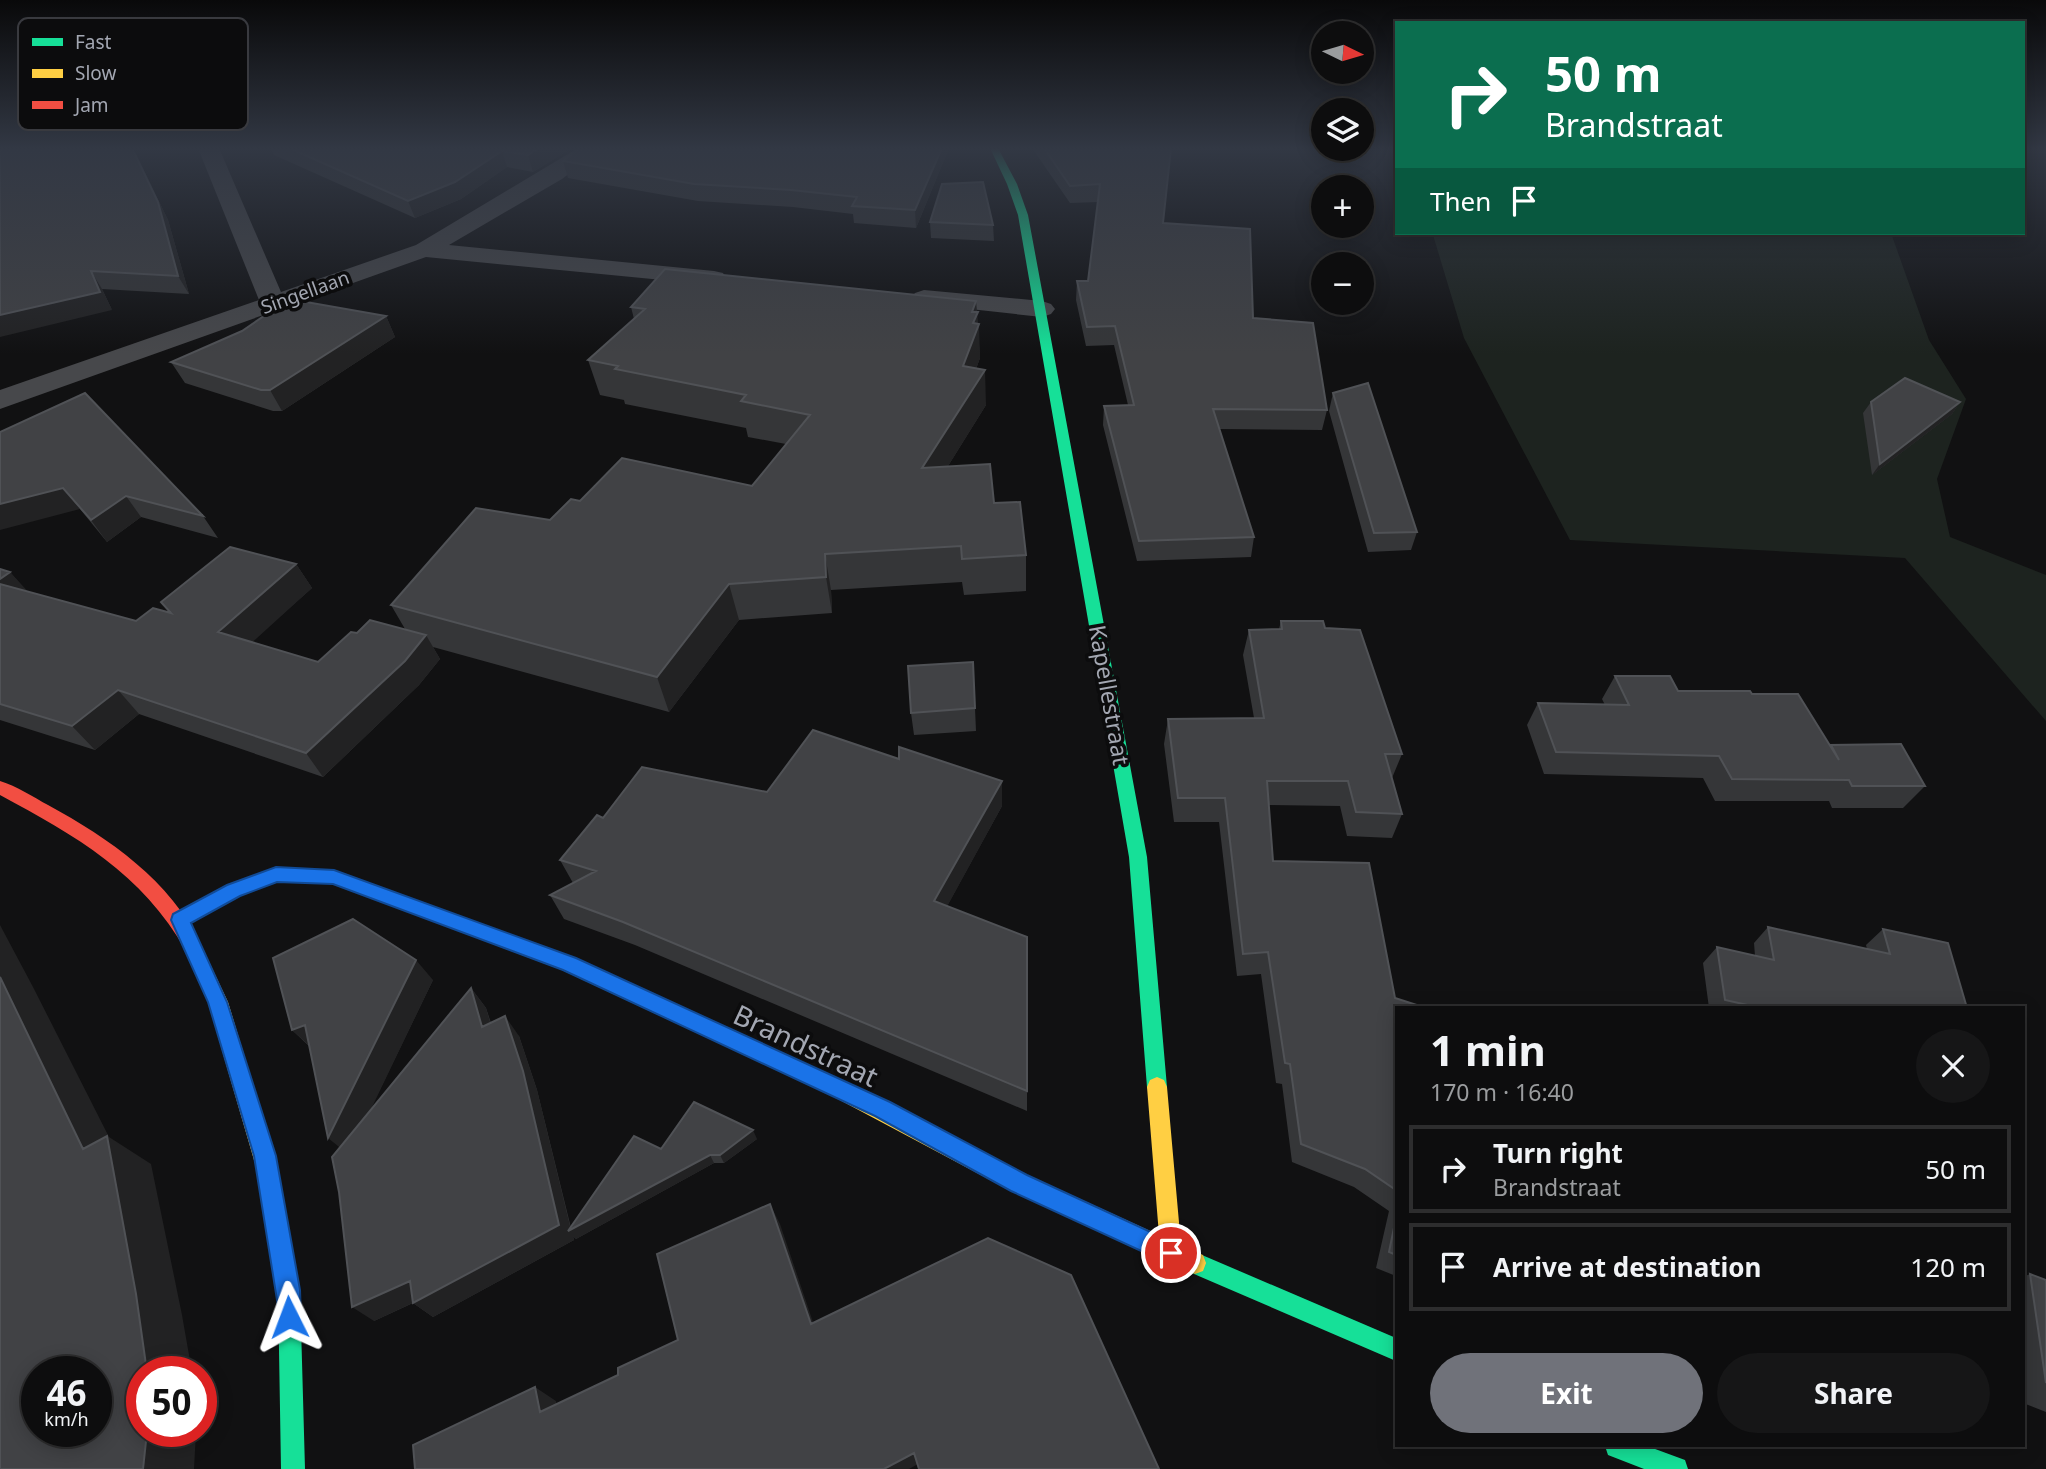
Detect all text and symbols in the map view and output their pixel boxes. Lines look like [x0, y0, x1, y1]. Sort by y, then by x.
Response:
legend [18, 18, 248, 130]
north arrow [1311, 21, 1374, 84]
map controls [1311, 21, 1374, 315]
text: Fast [75, 29, 112, 55]
text: 50 m [1545, 40, 1662, 106]
icon: right [1430, 49, 1521, 140]
text: Slow [75, 60, 116, 86]
text: Jam [73, 92, 109, 118]
button: layers [1311, 98, 1374, 161]
text: Brandstraat [1545, 103, 1723, 146]
button: + [1311, 175, 1374, 238]
icon: arrive [1505, 182, 1543, 220]
text: Then [1430, 183, 1491, 219]
button: − [1311, 252, 1374, 315]
street label: Singellaan [257, 264, 353, 320]
street label: Kapellestraat [1082, 623, 1138, 767]
street label: Brandstraat [728, 995, 884, 1095]
text: 1 min [1430, 1021, 1546, 1078]
button: close [1916, 1029, 1990, 1103]
text: 170 m · 16:40 [1430, 1076, 1574, 1108]
text: Turn right [1493, 1135, 1623, 1171]
icon: right [1434, 1150, 1472, 1188]
text: 50 m [1925, 1151, 1986, 1187]
text: Brandstraat [1493, 1171, 1621, 1203]
pin [1141, 1223, 1201, 1283]
icon: arrive [1152, 1234, 1190, 1272]
icon: arrive [1434, 1248, 1472, 1286]
text: Arrive at destination [1493, 1249, 1762, 1285]
text: 120 m [1910, 1249, 1986, 1285]
position arrow [252, 1280, 326, 1354]
button: Exit [1430, 1353, 1703, 1433]
button: Share [1717, 1353, 1990, 1433]
speed limit sign: 50 [126, 1356, 217, 1447]
text: 46 [46, 1369, 87, 1416]
text: km/h [44, 1407, 89, 1431]

